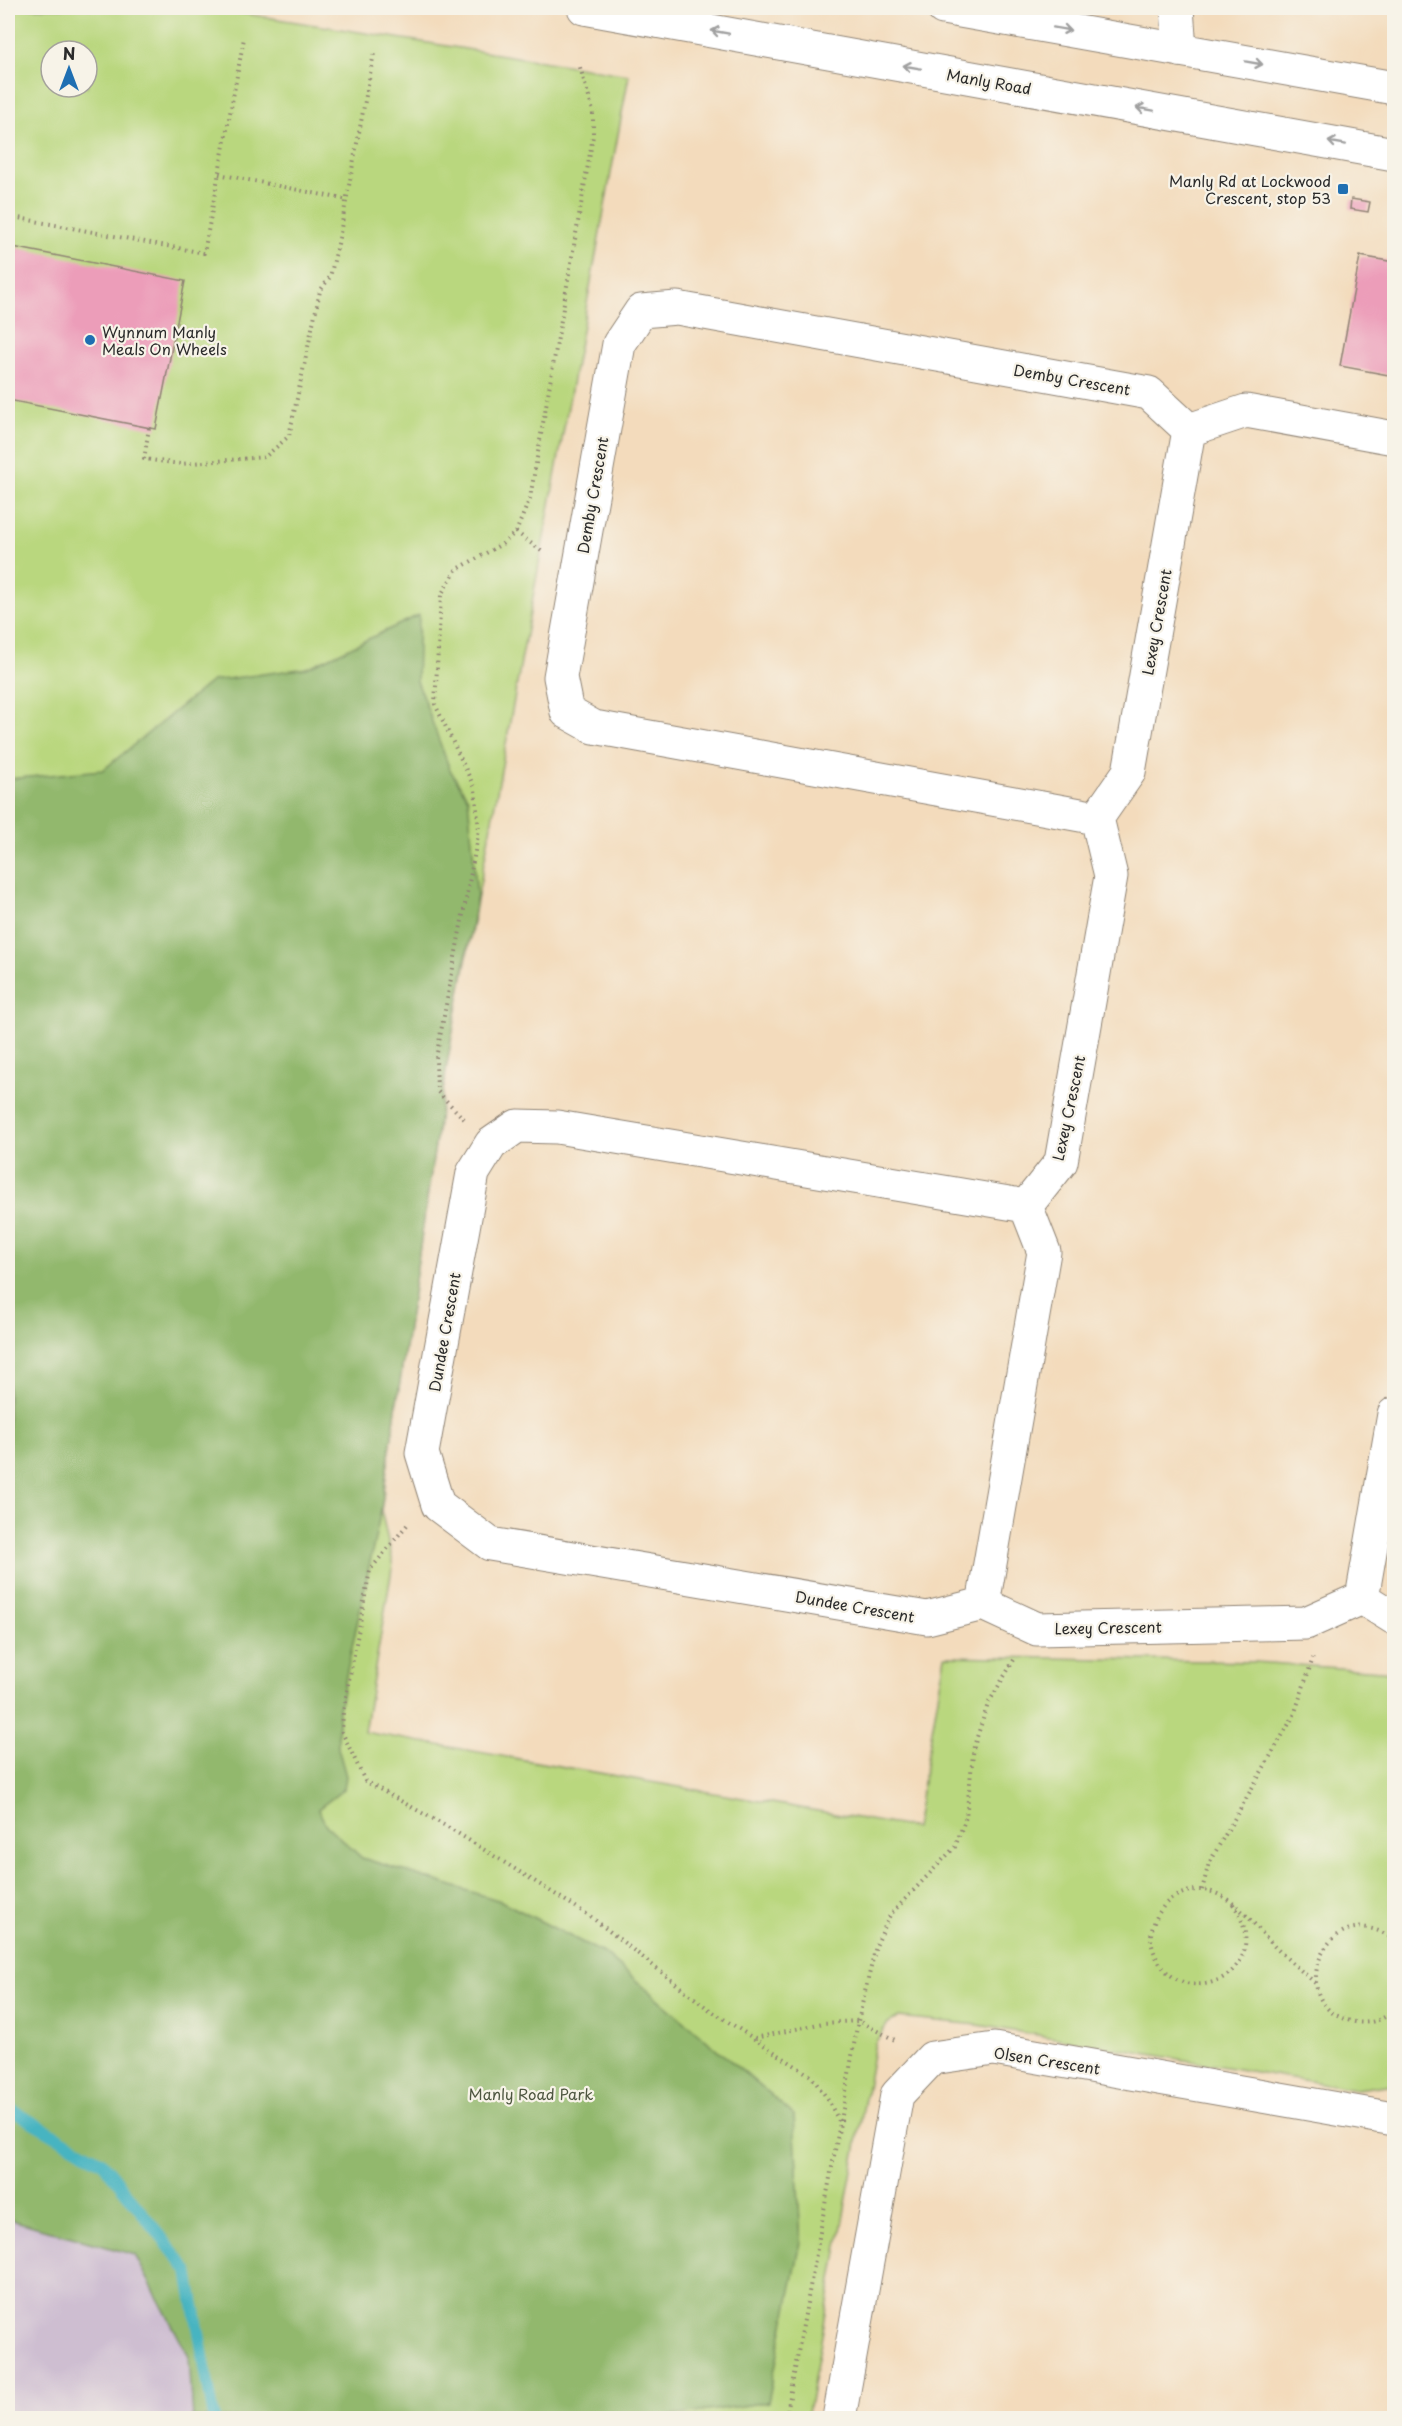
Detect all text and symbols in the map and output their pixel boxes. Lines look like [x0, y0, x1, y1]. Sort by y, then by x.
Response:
one-way arrow [1052, 24, 1072, 35]
one-way arrow [711, 26, 730, 37]
north arrow [39, 39, 99, 99]
text: N [63, 41, 75, 65]
one-way arrow [1244, 58, 1264, 69]
one-way arrow [902, 61, 922, 72]
street label: Manly Road [945, 62, 1033, 100]
one-way arrow [1136, 103, 1155, 114]
one-way arrow [1328, 138, 1347, 149]
place label: Manly Rd at Lockwood Crescent, stop 53 [1169, 169, 1331, 209]
marker: Manly Rd at Lockwood Crescent, stop 53 [1336, 182, 1350, 196]
place label: Wynnum Manly Meals On Wheels [102, 320, 227, 360]
marker: Wynnum Manly Meals On Wheels [83, 333, 97, 347]
street label: Demby Crescent [1012, 357, 1132, 401]
street label: Demby Crescent [570, 435, 614, 555]
street label: Lexey Crescent [1135, 567, 1177, 677]
street label: Lexey Crescent [1046, 1053, 1090, 1163]
street label: Dundee Crescent [422, 1271, 466, 1393]
street label: Dundee Crescent [794, 1584, 916, 1628]
street label: Lexey Crescent [1054, 1615, 1162, 1639]
street label: Olsen Crescent [992, 2040, 1102, 2080]
park label: Manly Road Park [469, 2082, 593, 2105]

